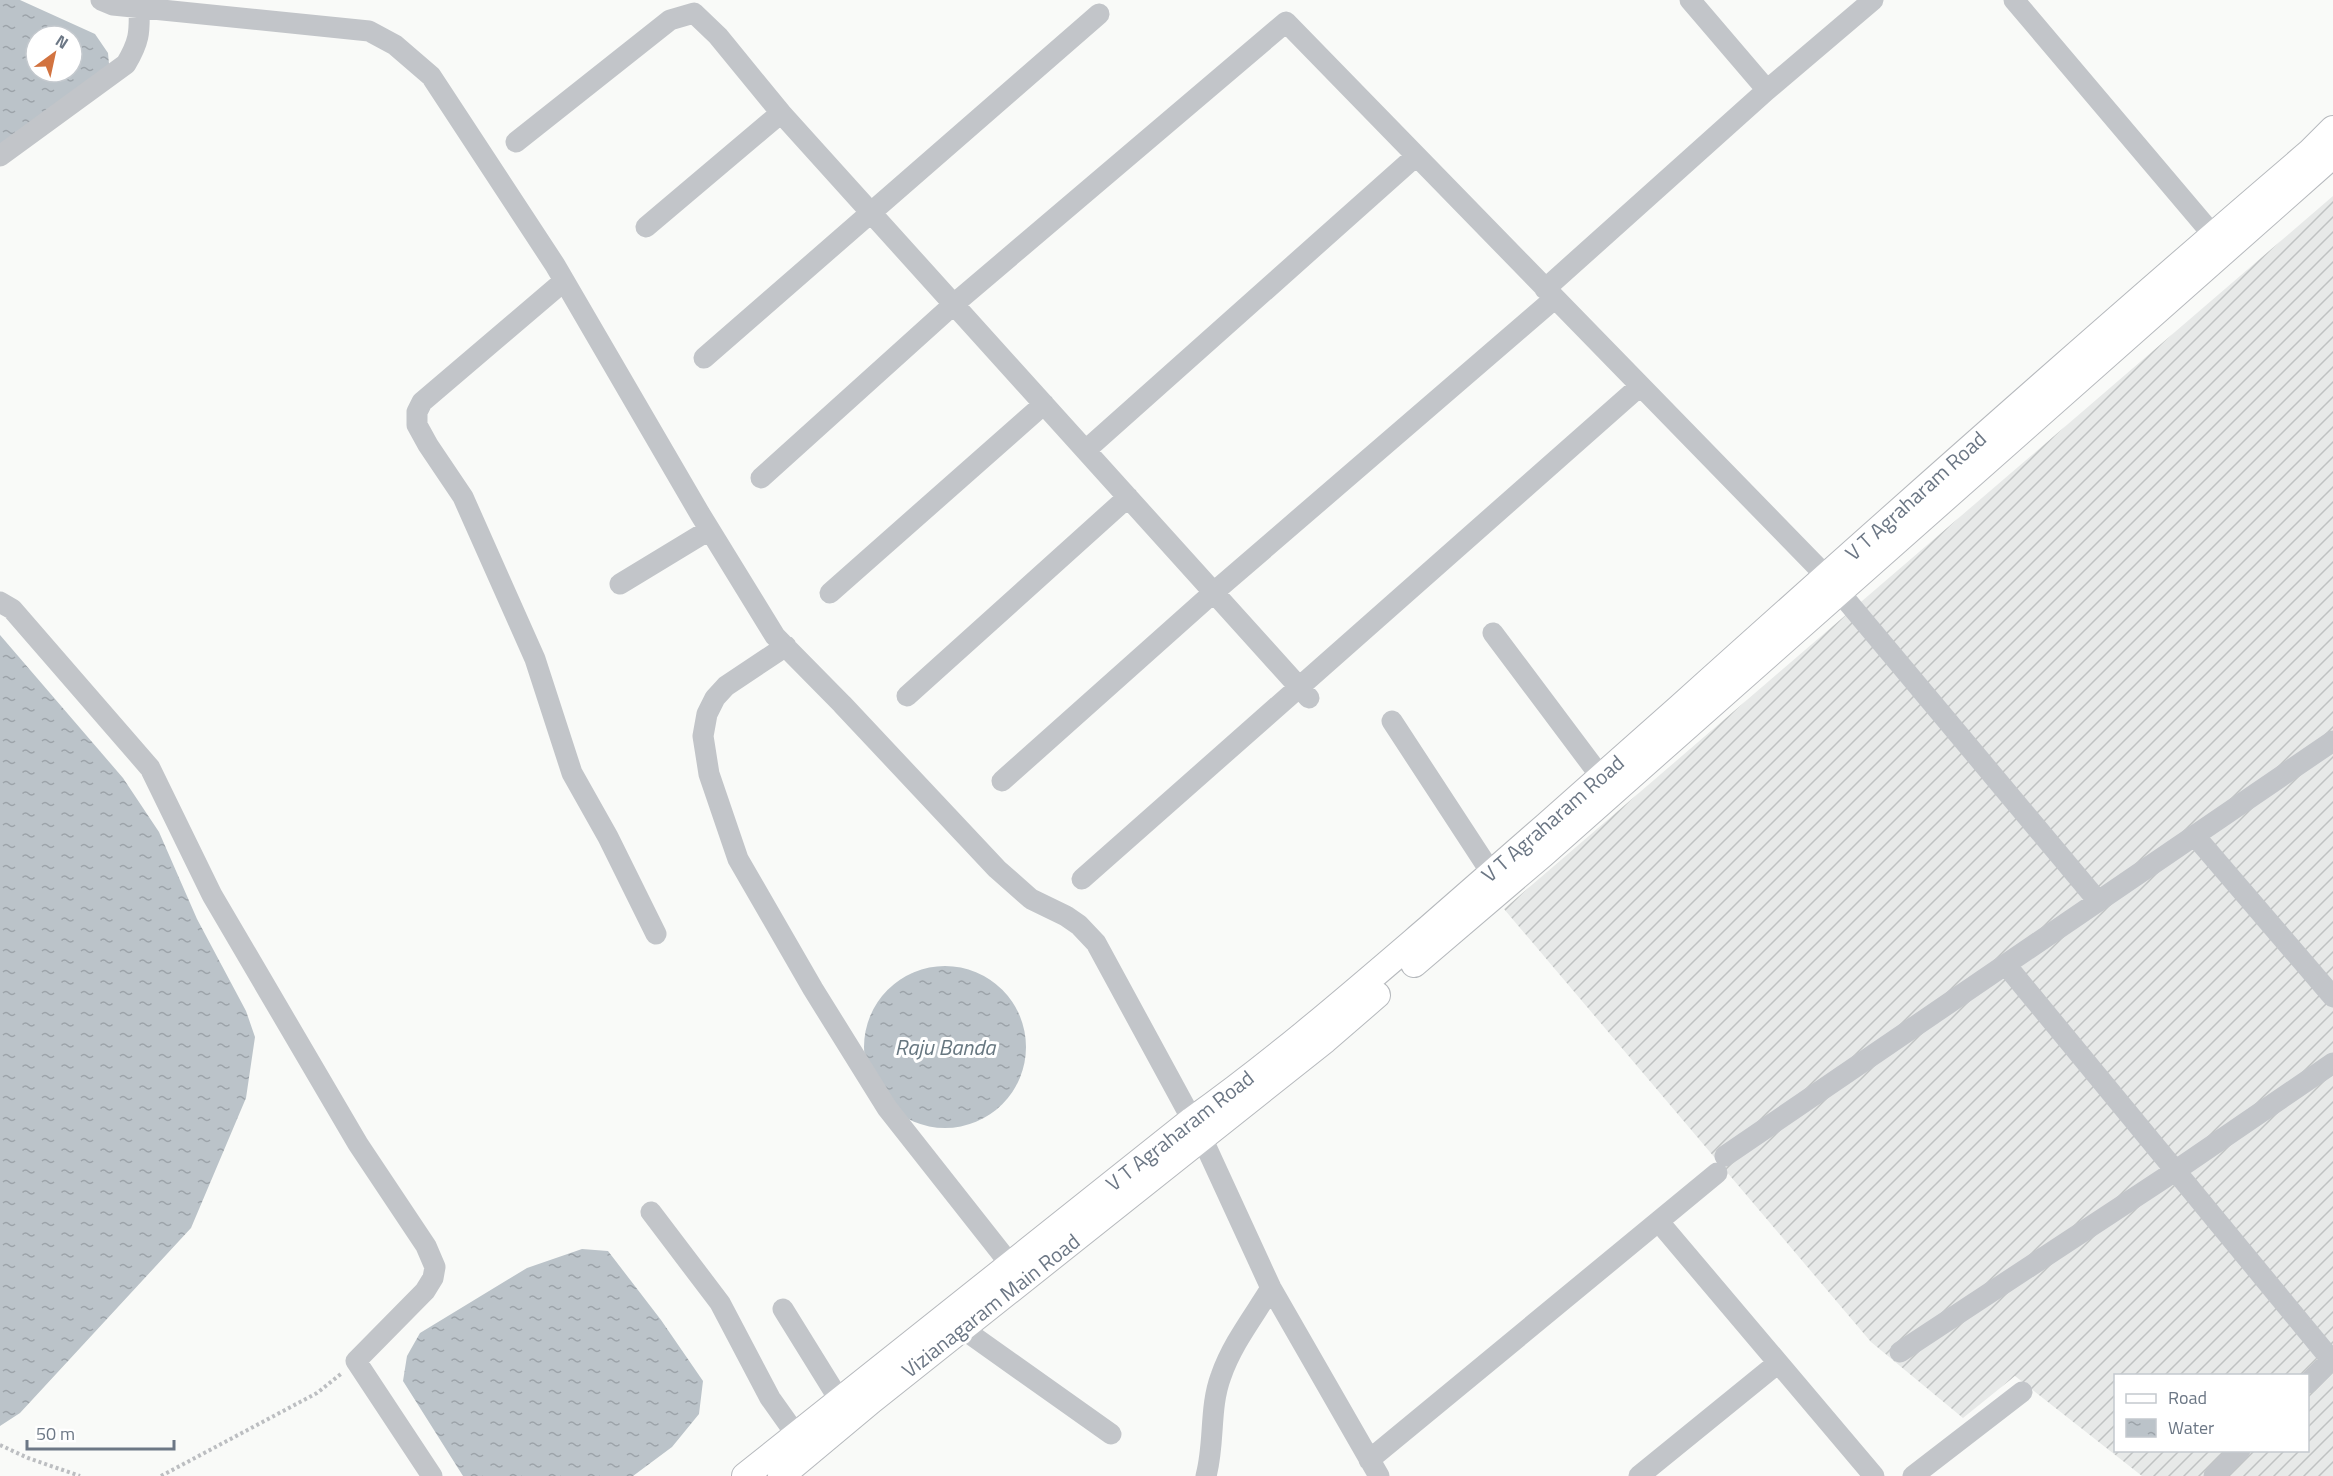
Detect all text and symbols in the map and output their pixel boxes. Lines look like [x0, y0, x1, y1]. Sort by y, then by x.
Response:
north arrow [24, 24, 84, 84]
text: N [51, 28, 73, 55]
street label: V T Agraharam Road [1837, 423, 1993, 568]
street label: V T Agraharam Road [1474, 747, 1631, 890]
water label: Raju Banda [895, 1030, 997, 1064]
street label: V T Agraharam Road [1098, 1062, 1260, 1198]
street label: Vizianagaram Main Road [894, 1225, 1086, 1385]
legend [2114, 1374, 2309, 1452]
text: Road [2168, 1384, 2207, 1411]
scale bar [27, 1413, 174, 1451]
text: Water [2168, 1414, 2214, 1441]
text: 50 m [36, 1420, 75, 1447]

